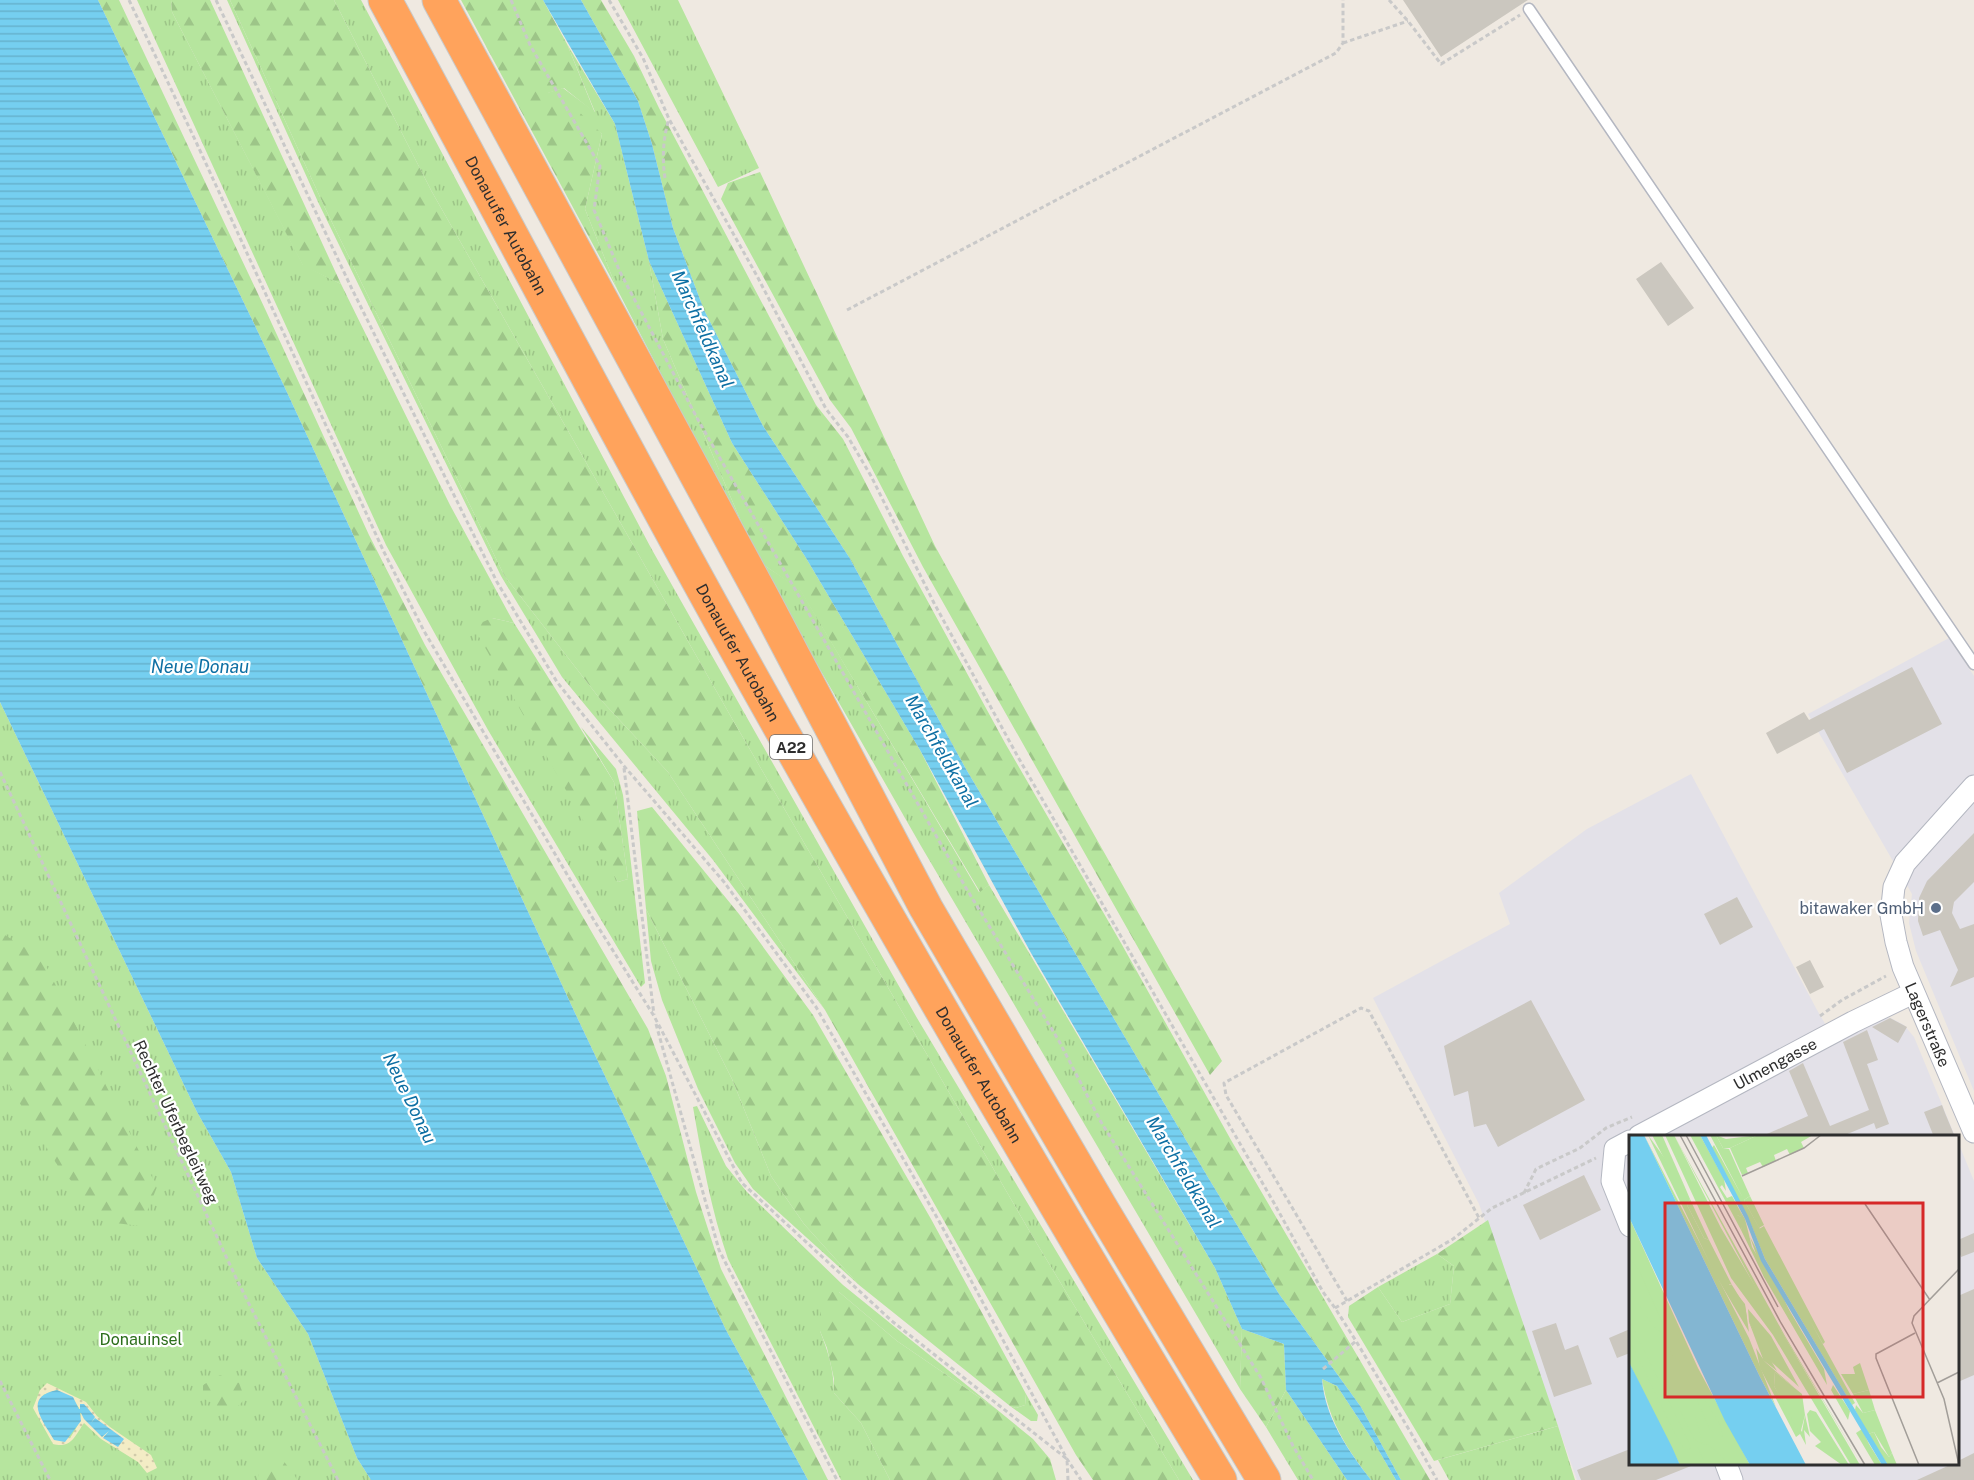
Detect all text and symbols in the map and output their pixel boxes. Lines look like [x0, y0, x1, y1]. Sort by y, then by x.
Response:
street label: Donauufer Autobahn [461, 153, 551, 298]
water label: Marchfeldkanal [668, 267, 738, 391]
street label: Donauufer Autobahn [692, 580, 784, 725]
water label: Neue Donau [151, 656, 249, 677]
water label: Marchfeldkanal [901, 691, 983, 811]
road number: A22 [770, 735, 812, 759]
place label: bitawaker GmbH [1800, 899, 1924, 918]
marker: bitawaker GmbH [1929, 901, 1943, 915]
street label: Lagerstraße [1901, 979, 1954, 1070]
street label: Donauufer Autobahn [932, 1003, 1026, 1146]
street label: Ulmengasse [1730, 1034, 1820, 1094]
street label: Rechter Uferbegleitweg [130, 1037, 222, 1207]
water label: Neue Donau [379, 1049, 441, 1147]
water label: Marchfeldkanal [1142, 1112, 1226, 1232]
inset map [1629, 1135, 1959, 1465]
park label: Donauinsel [100, 1330, 183, 1349]

